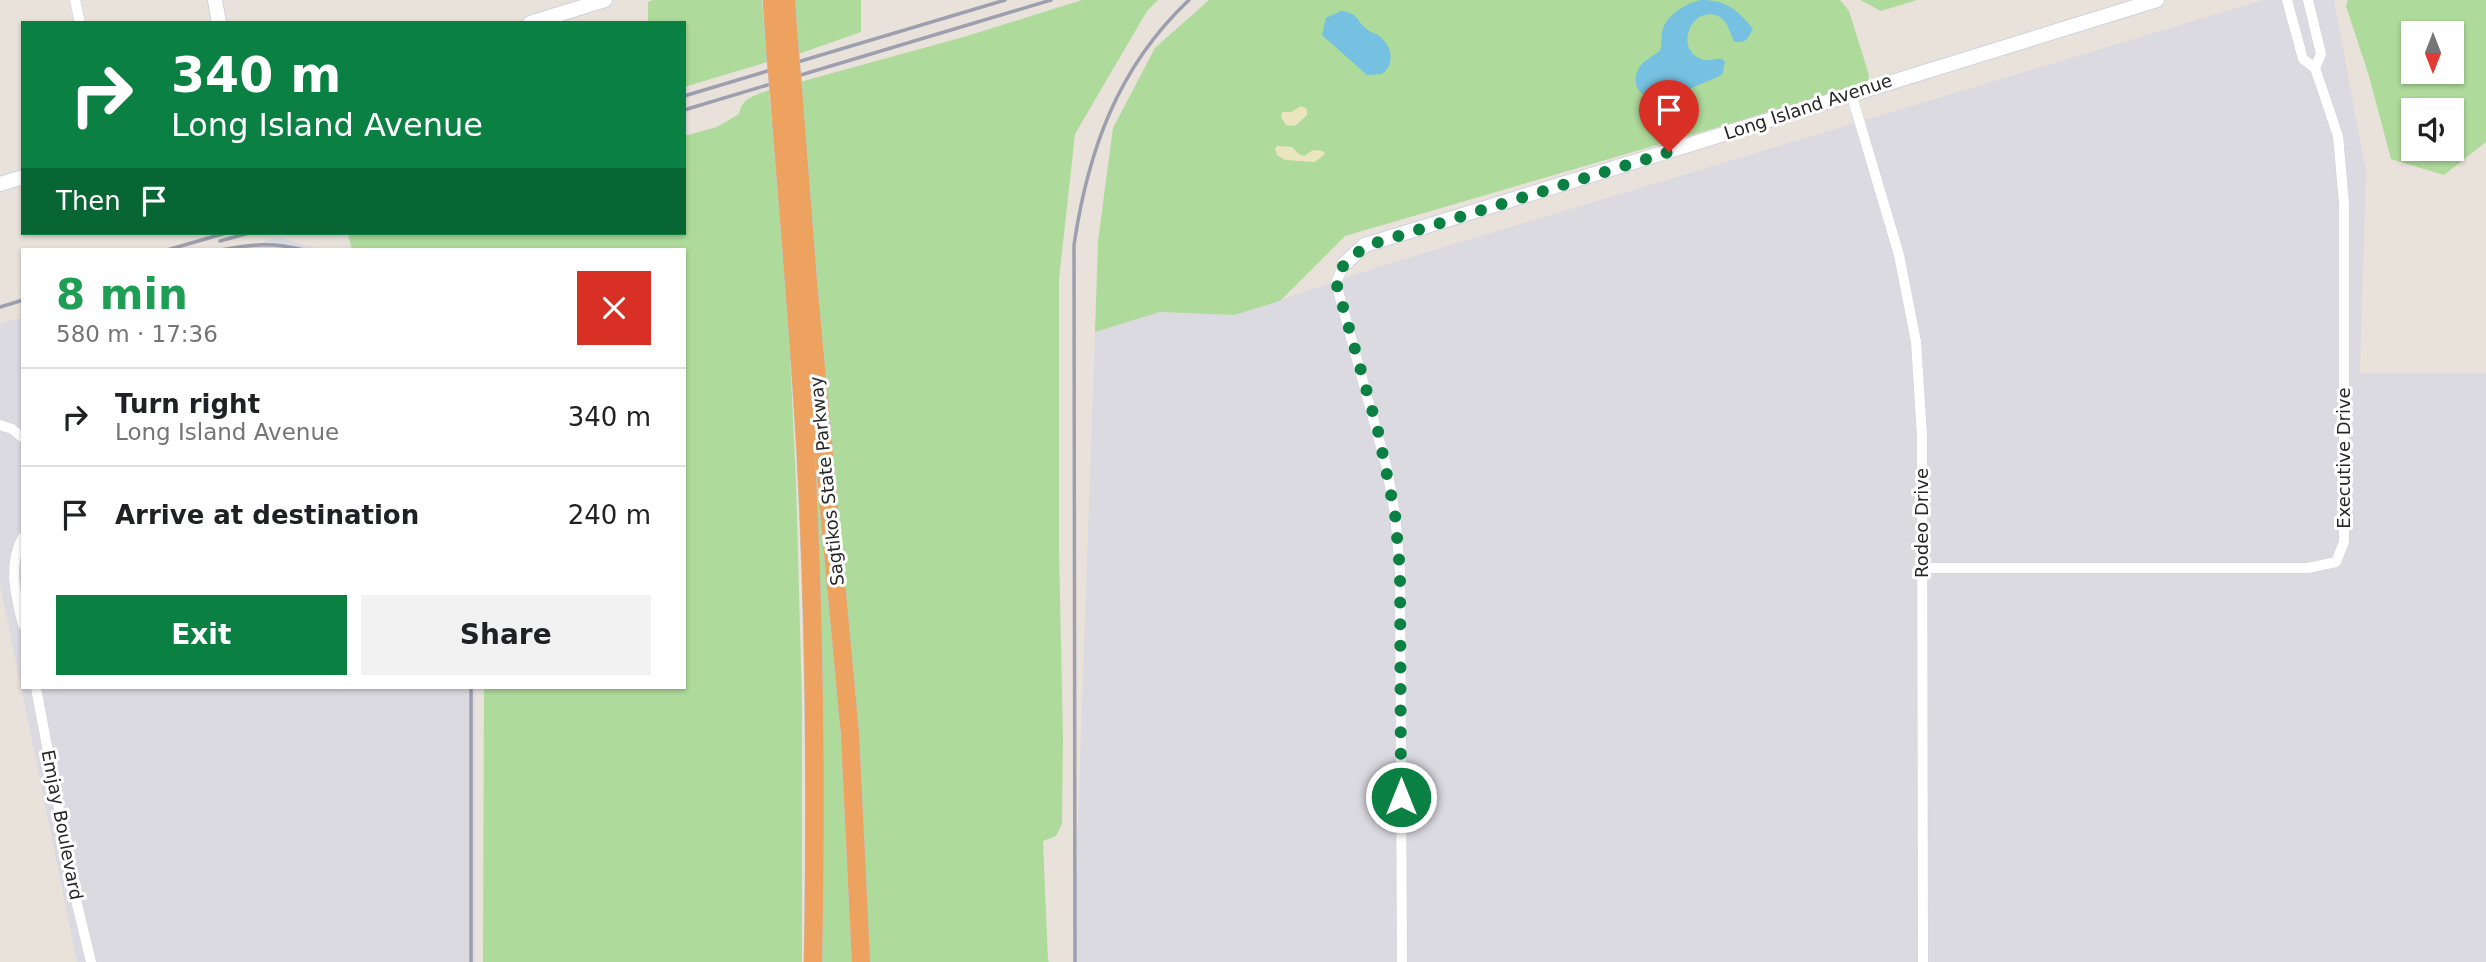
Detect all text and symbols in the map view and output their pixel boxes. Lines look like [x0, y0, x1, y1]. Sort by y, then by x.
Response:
north arrow [2401, 21, 2464, 84]
map controls [2401, 21, 2464, 161]
text: 340 m [171, 47, 341, 104]
icon: right [56, 49, 147, 140]
street label: Long Island Avenue [1721, 69, 1895, 144]
pin [1639, 80, 1699, 152]
icon: arrive [1650, 91, 1688, 129]
button: sound [2401, 98, 2464, 161]
text: Long Island Avenue [171, 106, 483, 144]
icon: arrive [135, 182, 173, 220]
text: Then [56, 186, 121, 216]
text: 8 min [56, 270, 188, 319]
button: close [577, 271, 651, 345]
text: 580 m · 17:36 [56, 321, 218, 347]
street label: Sagtikos State Parkway [805, 375, 848, 587]
street label: Executive Drive [2333, 387, 2354, 529]
text: Turn right [115, 389, 260, 419]
icon: right [56, 398, 94, 436]
text: 340 m [568, 402, 651, 432]
text: Long Island Avenue [115, 419, 339, 445]
street label: Rodeo Drive [1911, 468, 1932, 578]
icon: arrive [56, 496, 94, 534]
text: Arrive at destination [115, 500, 419, 530]
text: 240 m [568, 500, 651, 530]
button: Exit [56, 595, 347, 675]
button: Share [361, 595, 651, 675]
street label: Emjay Boulevard [38, 748, 87, 902]
position arrow [1364, 760, 1438, 834]

